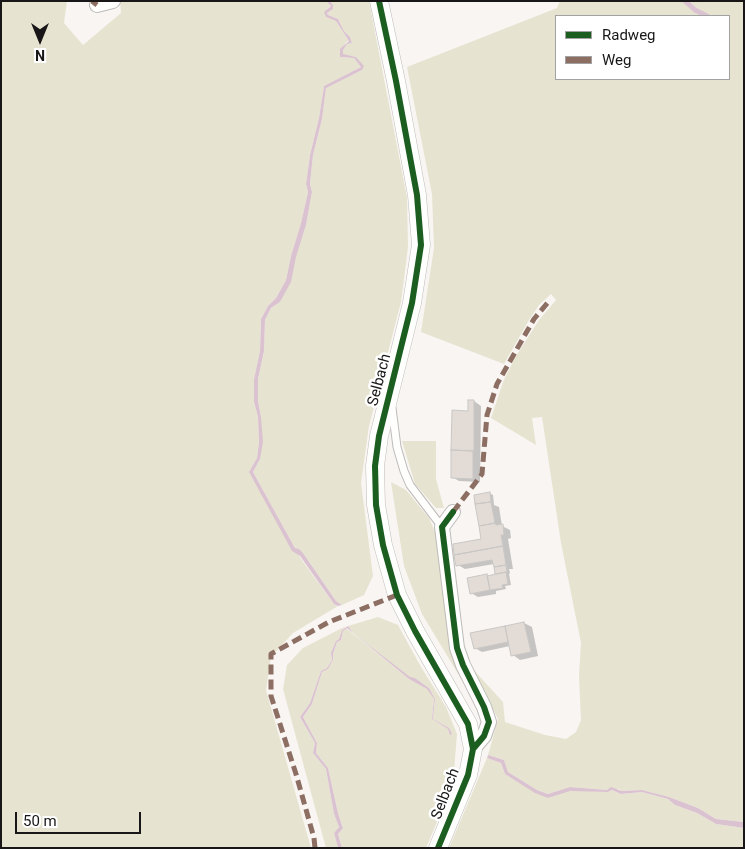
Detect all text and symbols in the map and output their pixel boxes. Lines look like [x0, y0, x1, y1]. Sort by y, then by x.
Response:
north arrow [15, 15, 65, 65]
legend [555, 15, 730, 80]
text: Radweg [602, 26, 656, 44]
text: N [35, 47, 45, 63]
text: Weg [602, 51, 631, 69]
street label: Selbach [364, 352, 396, 408]
street label: Selbach [428, 766, 464, 822]
scale bar [18, 802, 144, 834]
text: 50 m [23, 812, 57, 830]

